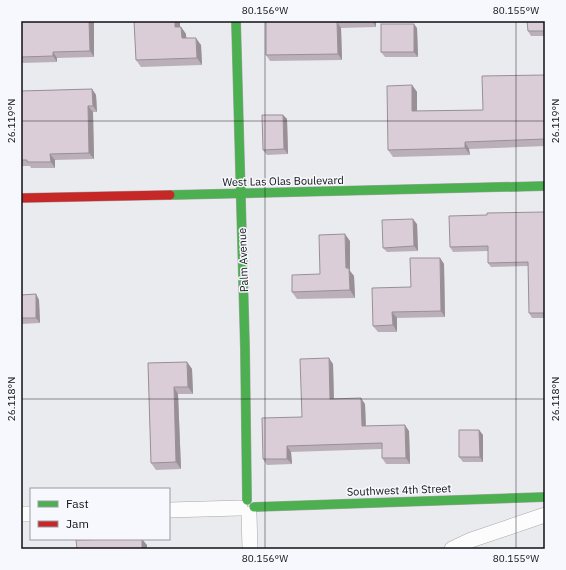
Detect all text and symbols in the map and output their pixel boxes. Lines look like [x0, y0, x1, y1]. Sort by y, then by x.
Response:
text: 80.156°W [242, 4, 288, 17]
text: 80.155°W [493, 4, 539, 17]
text: 26.119°N [5, 99, 18, 143]
text: 26.119°N [549, 99, 562, 143]
street label: West Las Olas Boulevard [222, 173, 344, 189]
street label: Palm Avenue [235, 228, 251, 292]
text: 26.118°N [5, 377, 18, 421]
text: 26.118°N [549, 377, 562, 421]
street label: Southwest 4th Street [347, 481, 452, 499]
legend [30, 488, 170, 540]
text: Fast [66, 496, 89, 511]
text: Jam [66, 516, 89, 531]
text: 80.156°W [242, 552, 288, 565]
text: 80.155°W [493, 552, 539, 565]

